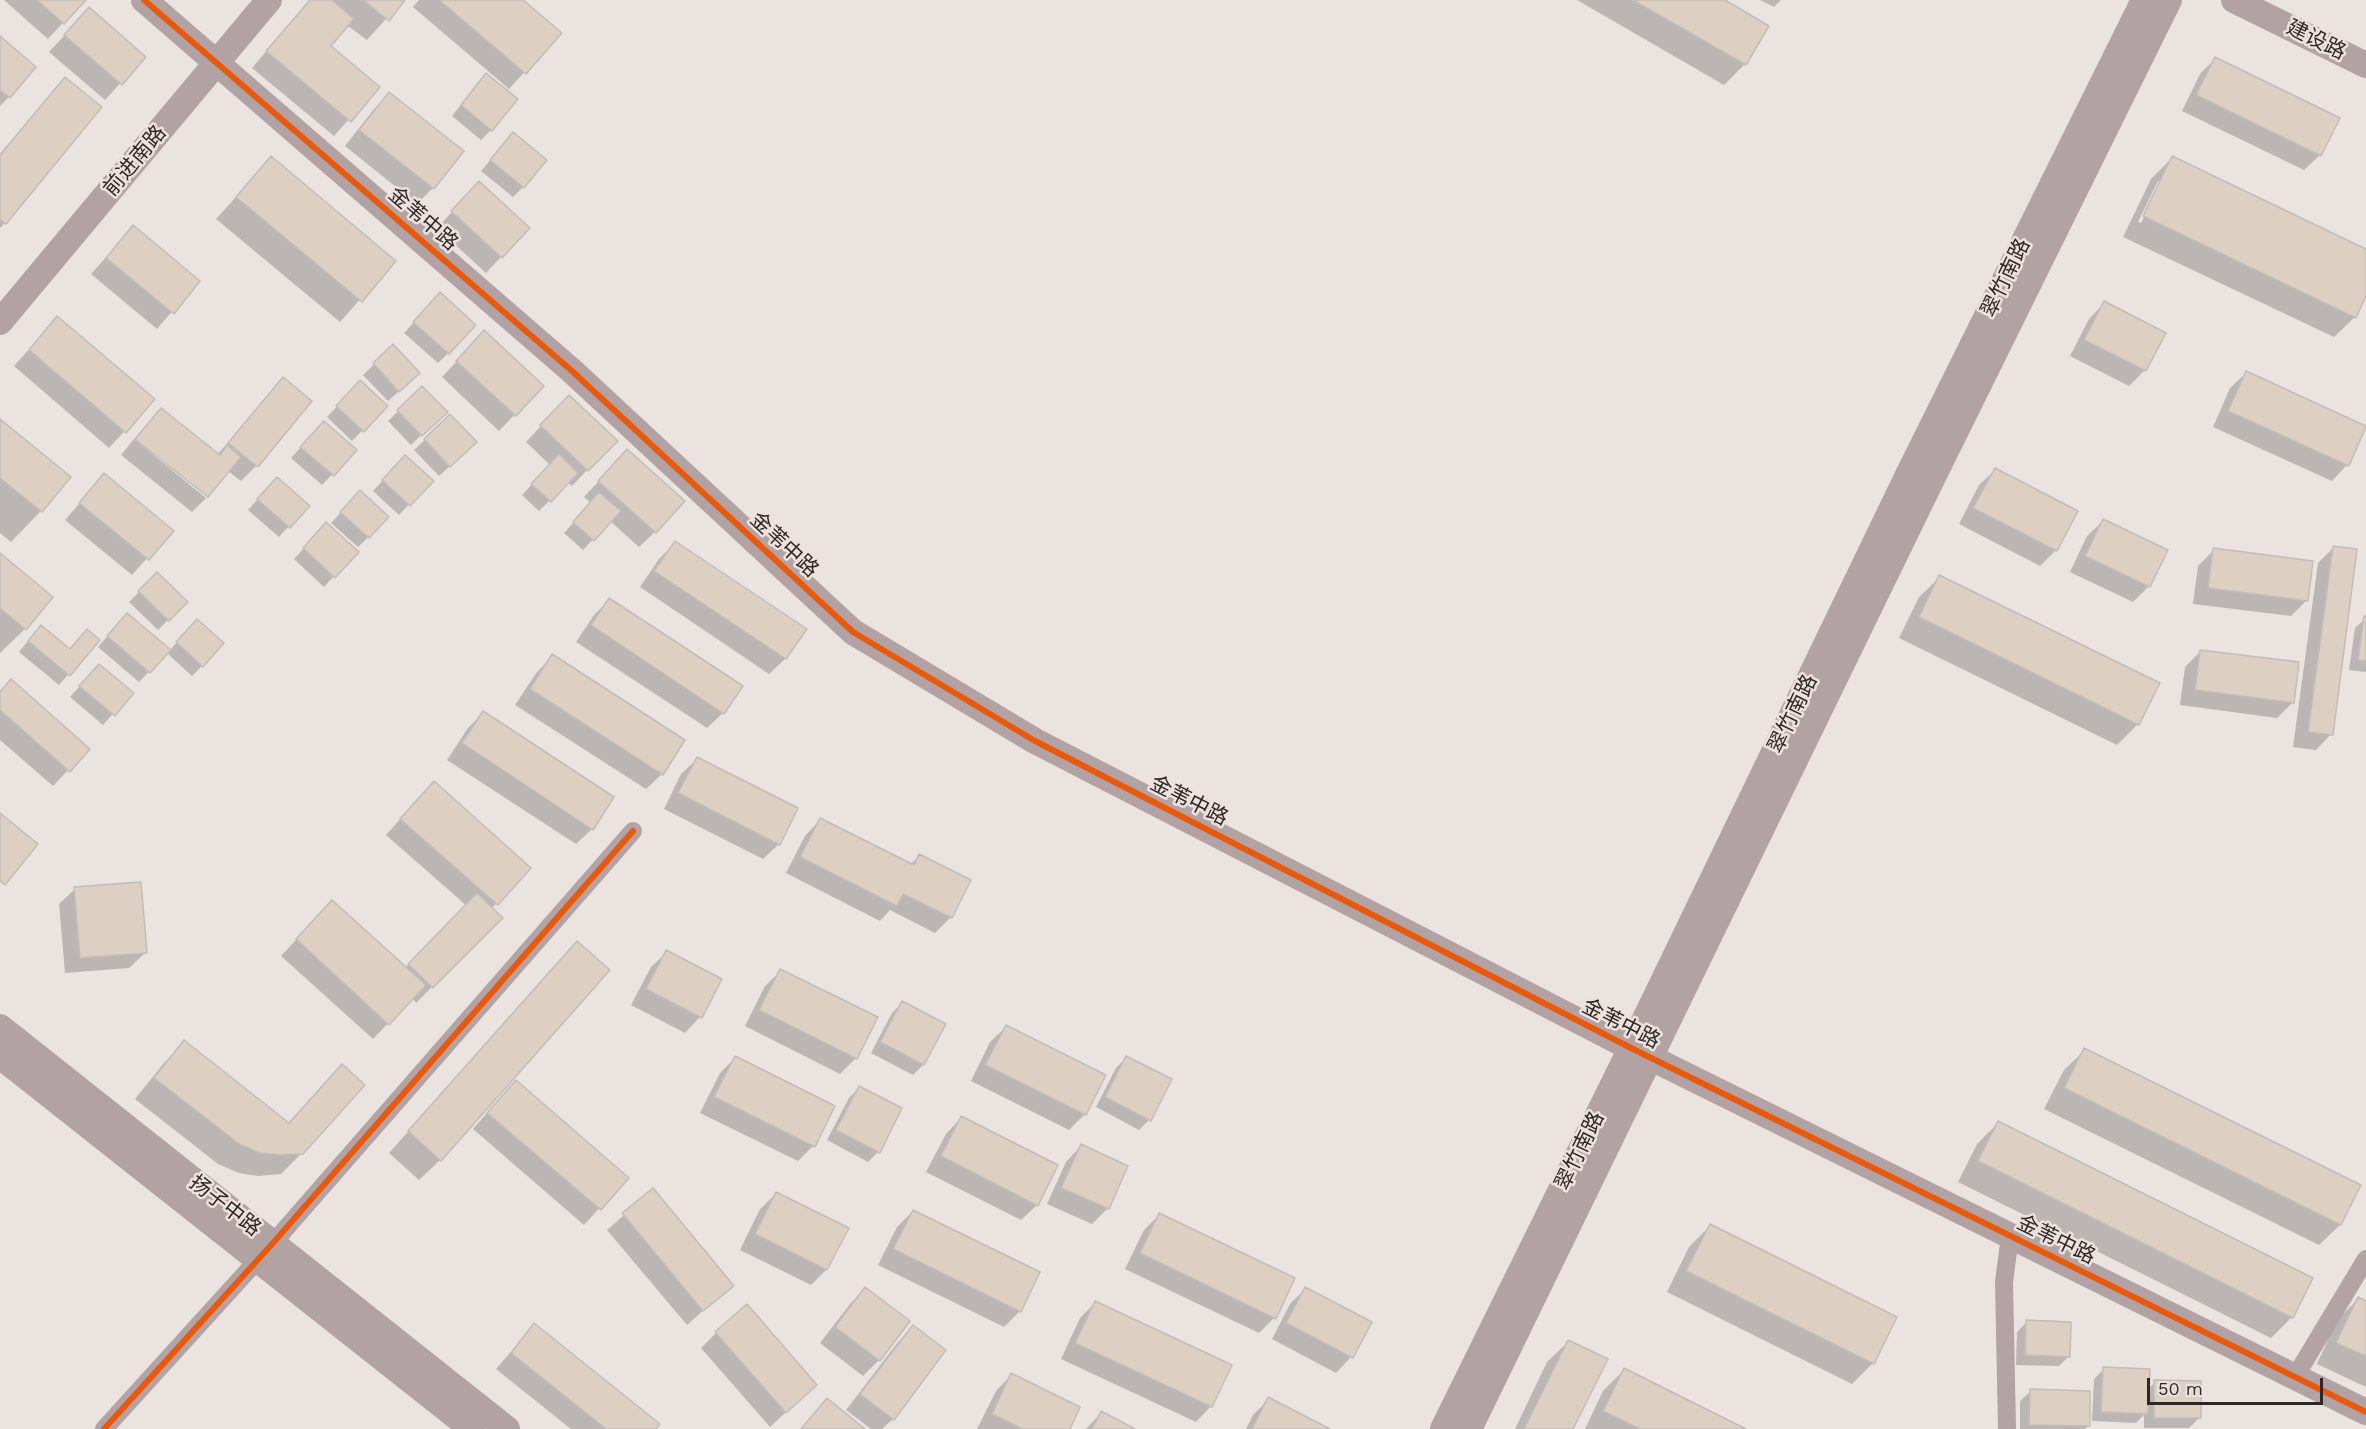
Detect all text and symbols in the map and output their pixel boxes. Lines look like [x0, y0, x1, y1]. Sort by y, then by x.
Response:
street label: 建设路 [2282, 15, 2350, 65]
street label: 前进南路 [98, 121, 172, 201]
street label: 金苇中路 [383, 182, 463, 256]
street label: 翠竹南路 [1976, 235, 2036, 321]
street label: 金苇中路 [745, 507, 823, 583]
street label: 翠竹南路 [1763, 671, 1823, 757]
street label: 金苇中路 [1146, 771, 1232, 831]
street label: 金苇中路 [1578, 994, 1664, 1054]
street label: 翠竹南路 [1550, 1108, 1610, 1194]
street label: 扬子中路 [184, 1170, 266, 1242]
street label: 金苇中路 [2013, 1210, 2099, 1270]
scale bar [2150, 1366, 2326, 1404]
text: 50 m [2158, 1378, 2203, 1399]

